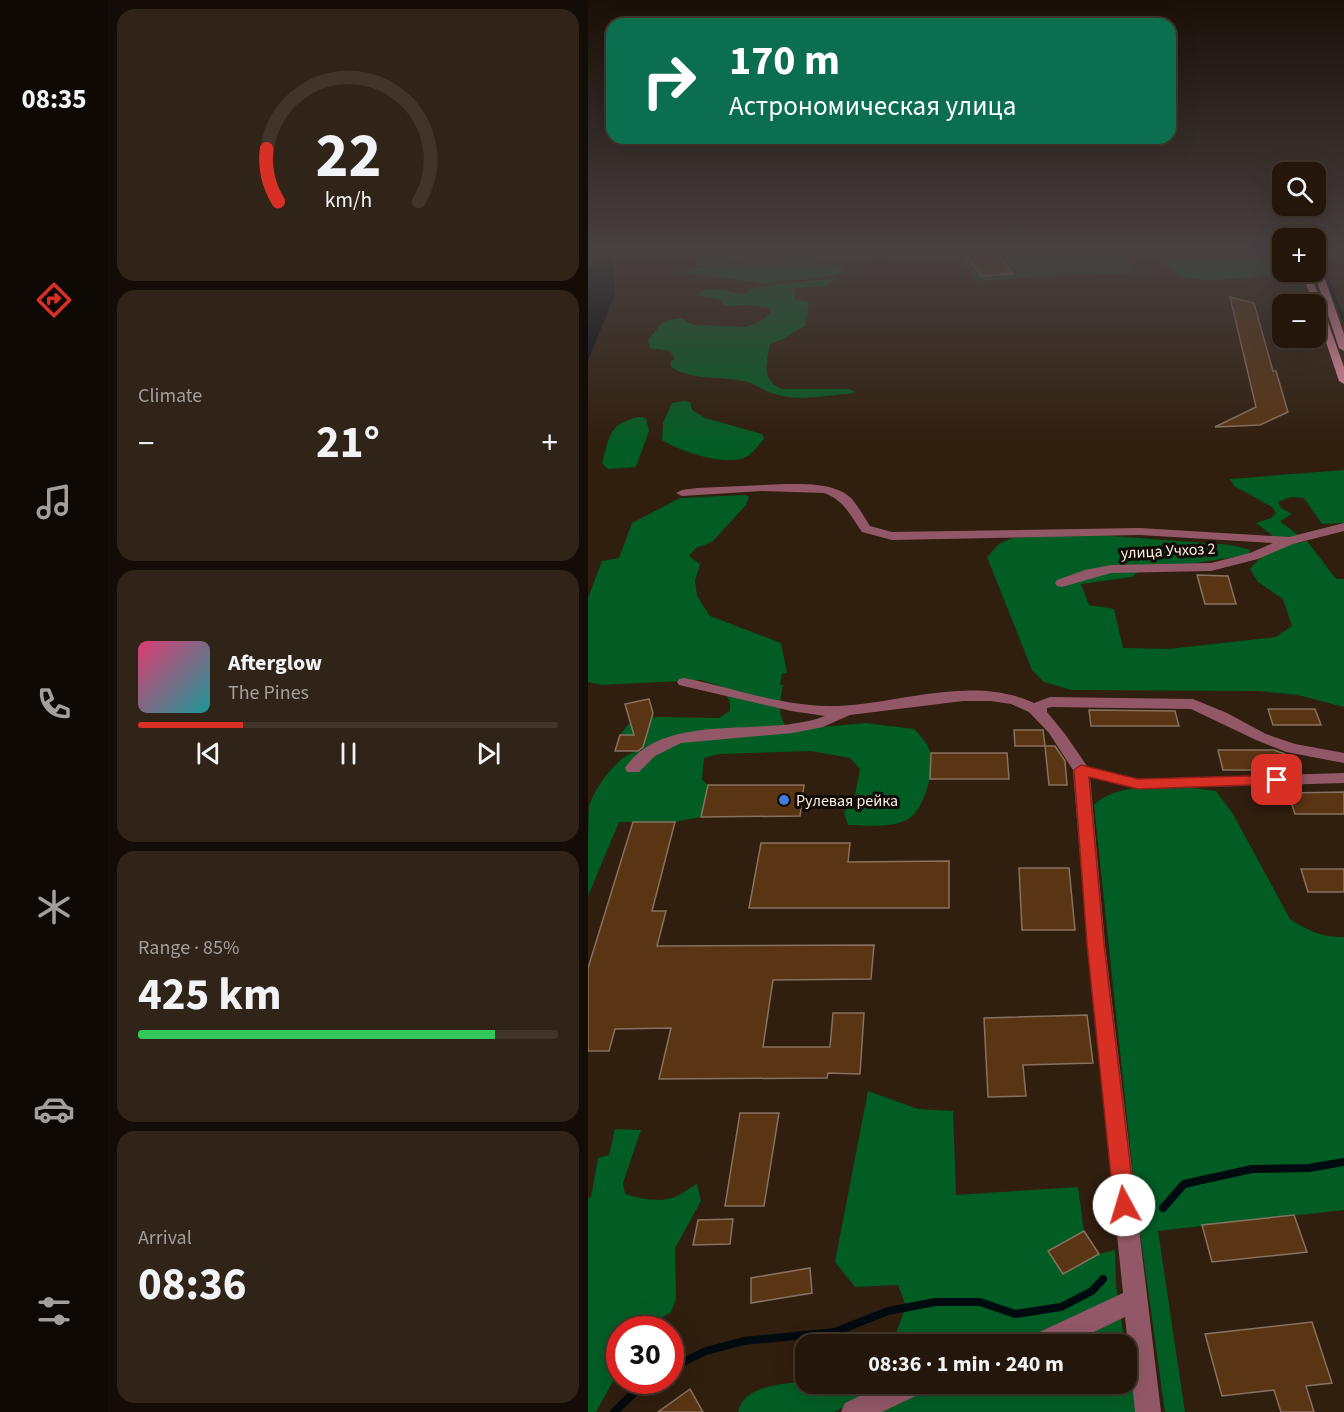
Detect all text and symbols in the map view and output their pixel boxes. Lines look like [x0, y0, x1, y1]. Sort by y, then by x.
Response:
text: 170 m [729, 31, 840, 91]
icon: right [630, 42, 708, 120]
text: 08:35 [21, 80, 87, 119]
text: Астрономическая улица [729, 87, 1016, 126]
text: 22 [315, 112, 381, 201]
map controls [1272, 162, 1326, 348]
button: search [1272, 162, 1326, 216]
text: km/h [324, 185, 372, 216]
button: + [1272, 228, 1326, 282]
icon: directions [33, 279, 75, 321]
button: − [1272, 294, 1326, 348]
text: Climate [138, 382, 202, 410]
text: 21° [316, 411, 380, 475]
text: − [138, 420, 154, 467]
text: + [542, 420, 558, 467]
icon: music [33, 481, 75, 523]
street label: улица Учхоз 2 [1120, 538, 1216, 564]
text: Afterglow [228, 647, 322, 679]
text: The Pines [228, 679, 309, 707]
icon: phone [33, 683, 75, 725]
icon: previous [192, 737, 225, 770]
icon: pause [332, 737, 365, 770]
icon: next [472, 737, 505, 770]
pin [1251, 754, 1302, 805]
icon: arrive [1260, 763, 1293, 796]
place label: Рулевая рейка [796, 790, 898, 812]
marker: Рулевая рейка [777, 793, 791, 807]
icon: climate [33, 886, 75, 928]
text: Range · 85% [138, 934, 239, 962]
text: 425 km [138, 963, 282, 1027]
icon: car [33, 1088, 75, 1130]
position arrow [1092, 1173, 1156, 1237]
text: Arrival [138, 1224, 192, 1252]
text: 08:36 [138, 1253, 247, 1317]
icon: filters [33, 1290, 75, 1332]
speed limit sign: 30 [606, 1316, 684, 1394]
text: 08:36 · 1 min · 240 m [868, 1348, 1064, 1380]

